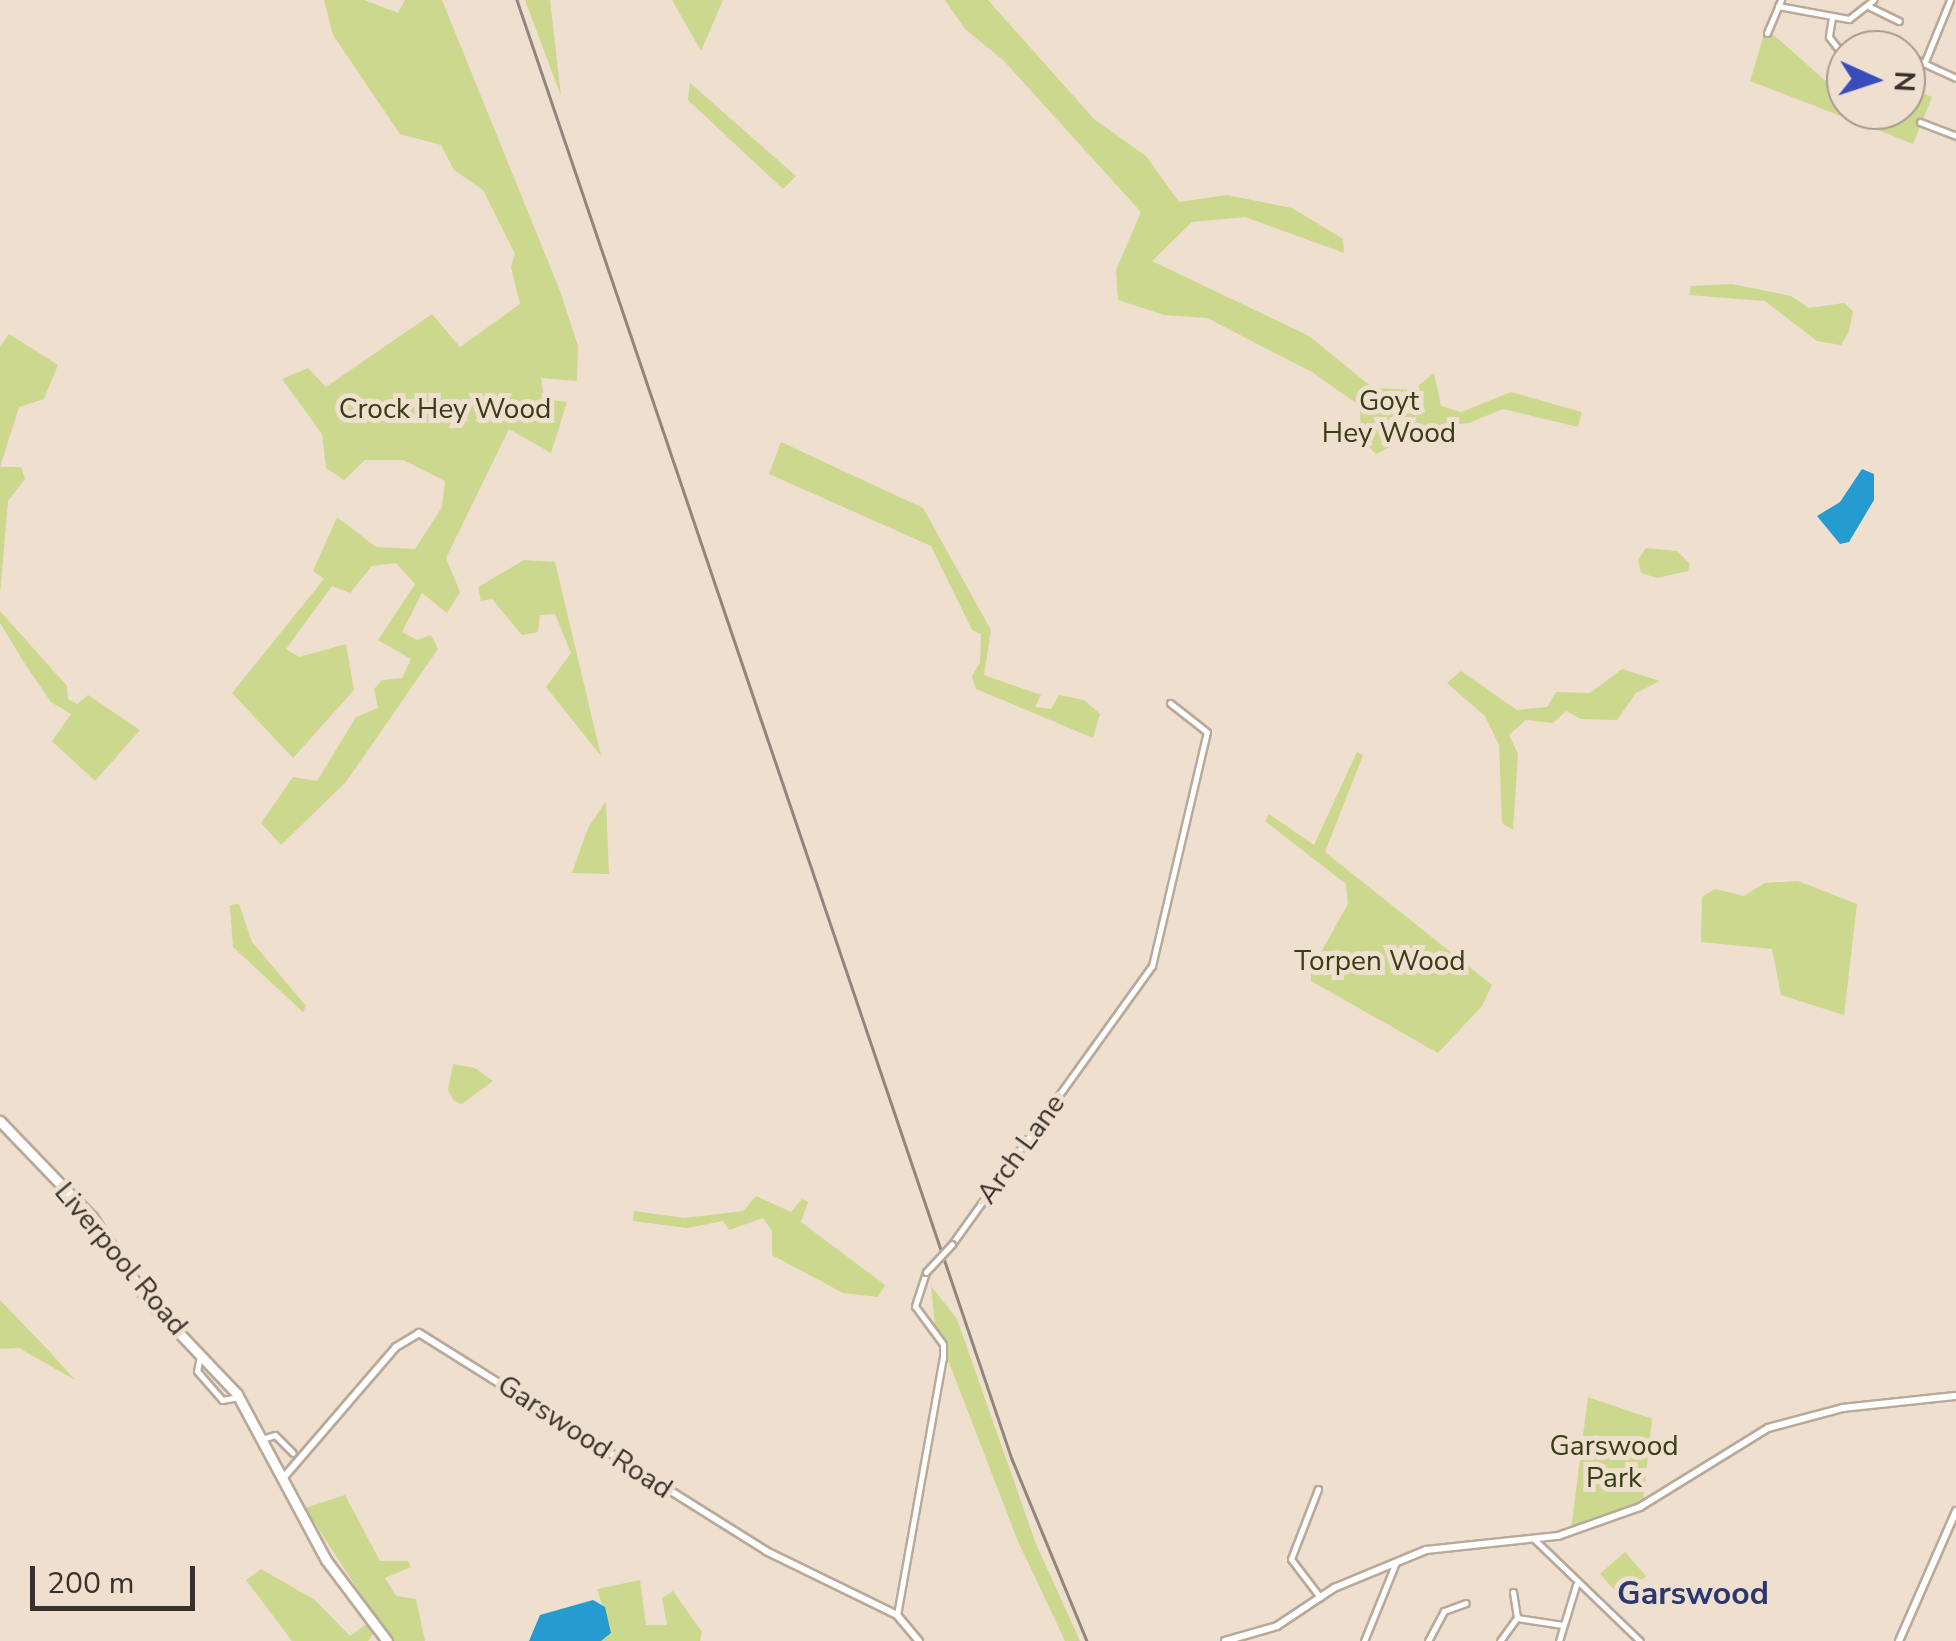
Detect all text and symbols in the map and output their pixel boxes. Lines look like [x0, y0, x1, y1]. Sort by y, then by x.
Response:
north arrow [1826, 30, 1926, 130]
text: N [1884, 70, 1923, 93]
park label: Goyt Hey Wood [1322, 384, 1456, 450]
park label: Crock Hey Wood [339, 392, 551, 426]
park label: Torpen Wood [1294, 944, 1466, 978]
street label: Arch Lane [970, 1088, 1072, 1210]
street label: Liverpool Road [47, 1176, 195, 1342]
street label: Garswood Road [491, 1368, 679, 1506]
park label: Garswood Park [1549, 1429, 1679, 1495]
scale bar [35, 1546, 200, 1608]
text: 200 m [47, 1563, 134, 1604]
district label: Garswood [1617, 1575, 1769, 1613]

